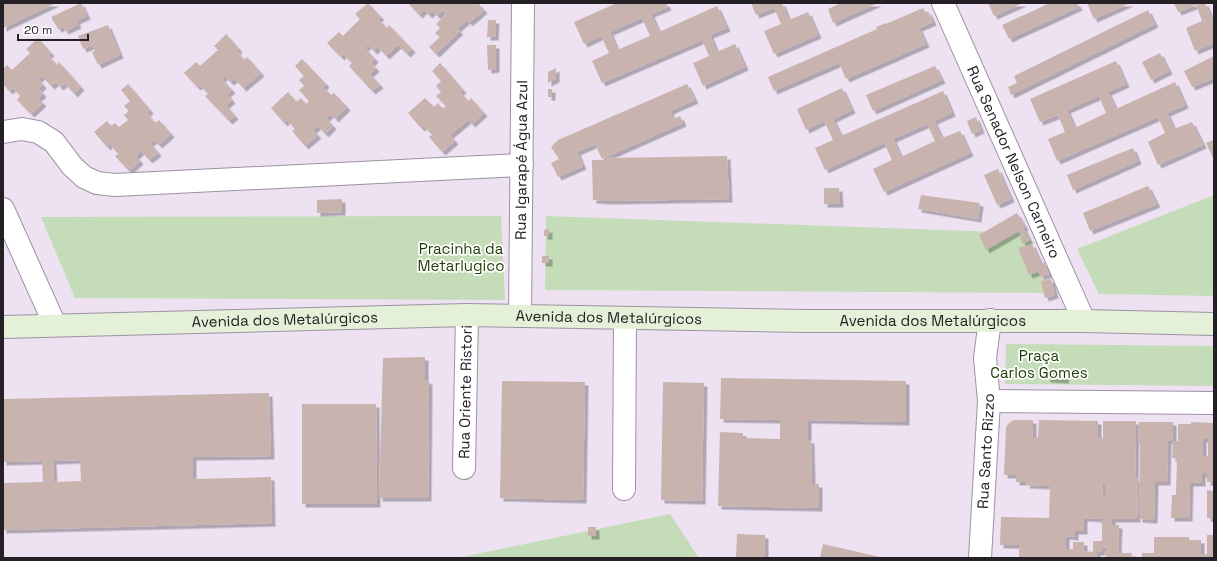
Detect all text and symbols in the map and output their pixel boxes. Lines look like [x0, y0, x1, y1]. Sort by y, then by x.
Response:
scale bar [18, 16, 88, 42]
text: 20 m [24, 22, 52, 38]
street label: Rua Senador Nelson Carneiro [963, 63, 1065, 261]
street label: Rua Igarapé Água Azul [511, 80, 531, 240]
park label: Pracinha da Metarlugico [417, 239, 505, 275]
street label: Avenida dos Metalúrgicos [515, 306, 702, 328]
street label: Avenida dos Metalúrgicos [191, 307, 378, 331]
street label: Avenida dos Metalúrgicos [840, 311, 1026, 330]
street label: Rua Oriente Ristori [454, 325, 476, 459]
park label: Praça Carlos Gomes [990, 346, 1088, 382]
street label: Rua Santo Rizzo [973, 393, 998, 509]

